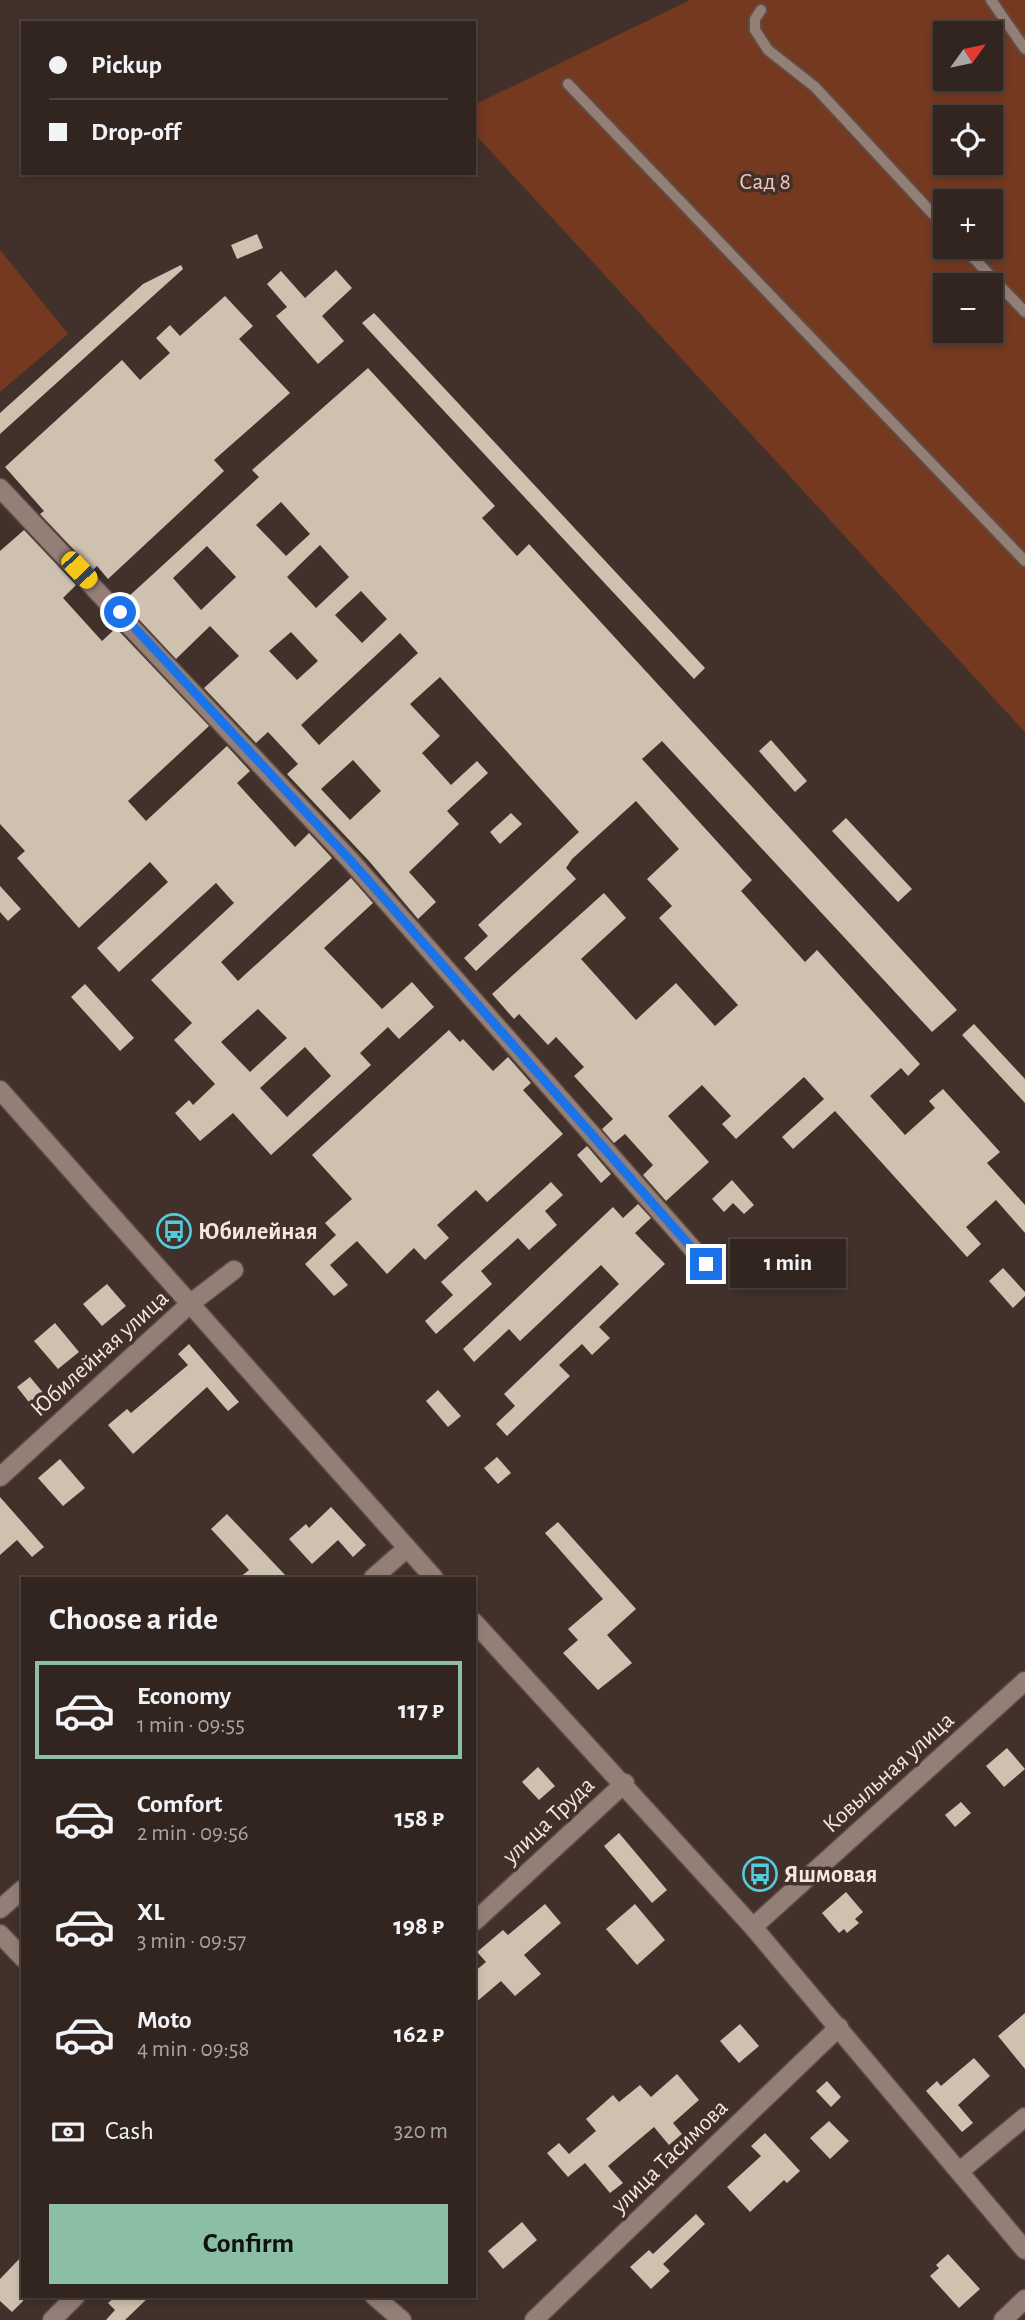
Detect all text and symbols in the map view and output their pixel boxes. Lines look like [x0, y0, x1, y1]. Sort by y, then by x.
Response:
north arrow [933, 21, 1003, 91]
map controls [933, 21, 1003, 343]
text: Pickup [91, 52, 162, 78]
button: locate [933, 105, 1003, 175]
text: Drop-off [91, 119, 180, 145]
park label: Сад 8 [739, 170, 791, 194]
button: + [933, 189, 1003, 259]
button: − [933, 273, 1003, 343]
car [57, 547, 102, 593]
route start [104, 596, 136, 628]
bus stop icon: Юбилейная [155, 1212, 193, 1250]
place label: Юбилейная [198, 1220, 318, 1244]
callout: 1 min [730, 1240, 846, 1288]
route end [690, 1248, 722, 1280]
text: 1 min [764, 1252, 812, 1275]
street label: Юбилейная улица [26, 1286, 173, 1422]
text: Choose a ride [49, 1603, 218, 1635]
icon: car [53, 1679, 116, 1742]
text: Economy [137, 1683, 231, 1709]
text: 117 ₽ [398, 1697, 444, 1723]
street label: Ковыльная улица [818, 1708, 959, 1838]
text: 1 min · 09:55 [137, 1714, 245, 1737]
street label: улица Труда [498, 1773, 599, 1870]
icon: car [53, 1787, 116, 1850]
text: Comfort [137, 1791, 222, 1817]
text: 158 ₽ [394, 1805, 444, 1831]
text: 2 min · 09:56 [137, 1822, 249, 1845]
bus stop icon: Яшмовая [741, 1855, 779, 1893]
place label: Яшмовая [784, 1863, 877, 1887]
icon: car [53, 1895, 116, 1958]
text: XL [137, 1899, 164, 1925]
text: 198 ₽ [393, 1913, 444, 1939]
text: 3 min · 09:57 [137, 1930, 246, 1953]
icon: car [53, 2003, 116, 2066]
text: Moto [137, 2007, 192, 2033]
text: 162 ₽ [394, 2021, 444, 2047]
text: 4 min · 09:58 [137, 2038, 249, 2061]
street label: улица Тасимова [606, 2095, 733, 2219]
icon: cash [49, 2113, 87, 2151]
text: Cash [105, 2118, 154, 2144]
text: 320 m [394, 2120, 448, 2143]
button: Confirm [49, 2204, 448, 2284]

